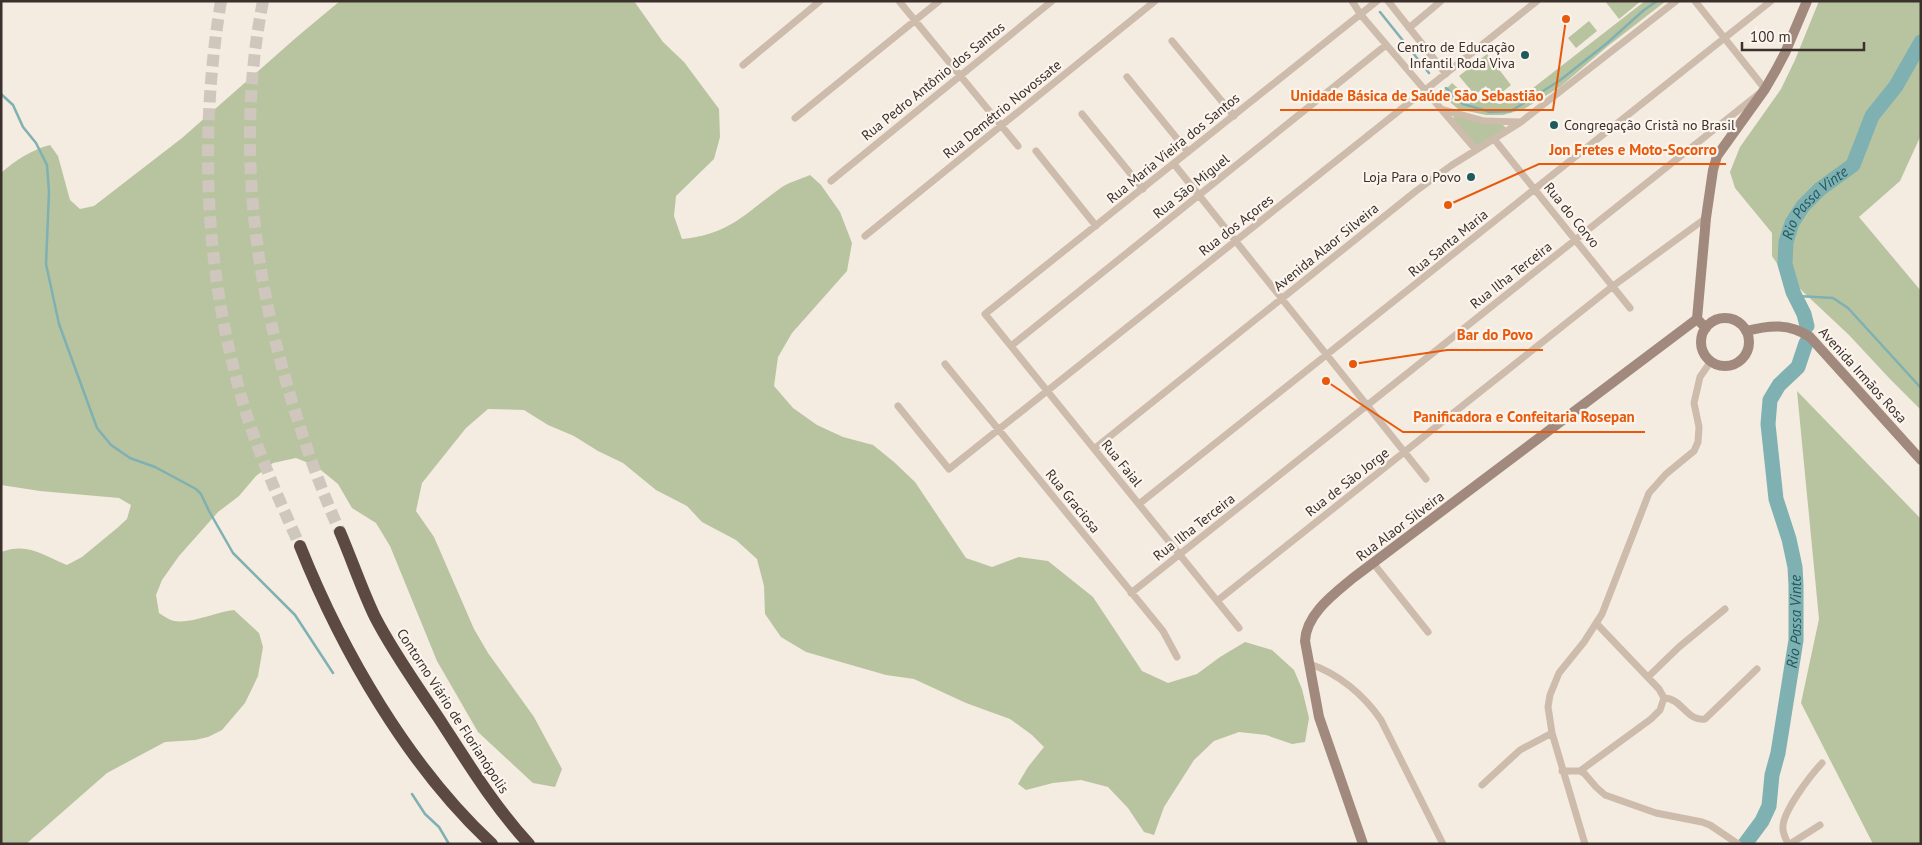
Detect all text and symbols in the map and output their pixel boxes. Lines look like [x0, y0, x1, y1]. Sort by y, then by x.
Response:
street label: Rua Pedro Antônio dos Santos [858, 18, 1008, 144]
scale bar [1742, 20, 1864, 52]
text: 100 m [1750, 27, 1791, 46]
place label: Centro de Educação Infantil Roda Viva [1397, 38, 1515, 72]
marker: Centro de Educação Infantil Roda Viva [1519, 49, 1531, 61]
street label: Rua Demétrio Novossate [939, 56, 1065, 162]
callout: Unidade Básica de Saúde São Sebastião [1280, 80, 1553, 110]
text: Unidade Básica de Saúde São Sebastião [1291, 86, 1543, 105]
street label: Rua Maria Vieira dos Santos [1103, 89, 1243, 207]
place label: Congregação Cristã no Brasil [1564, 116, 1735, 134]
marker: Congregação Cristã no Brasil [1548, 119, 1560, 131]
callout: Jon Fretes e Moto-Socorro [1539, 134, 1726, 164]
text: Jon Fretes e Moto-Socorro [1548, 140, 1717, 159]
street label: Rua São Miguel [1149, 150, 1233, 222]
water label: Rio Passa Vinte [1777, 162, 1851, 242]
place label: Loja Para o Povo [1363, 168, 1461, 186]
marker: Loja Para o Povo [1465, 171, 1477, 183]
street label: Rua do Corvo [1540, 179, 1604, 251]
street label: Rua dos Açores [1195, 190, 1277, 260]
street label: Avenida Alaor Silveira [1270, 199, 1382, 295]
street label: Rua Santa Maria [1405, 205, 1492, 281]
street label: Rua Ilha Terceira [1466, 237, 1556, 313]
callout: Bar do Povo [1447, 320, 1543, 350]
street label: Avenida Irmãos Rosa [1815, 323, 1911, 427]
text: Bar do Povo [1457, 325, 1533, 344]
callout: Panificadora e Confeitaria Rosepan [1403, 402, 1645, 432]
text: Panificadora e Confeitaria Rosepan [1413, 407, 1635, 426]
street label: Rua Faial [1098, 436, 1146, 490]
street label: Rua de São Jorge [1302, 444, 1392, 520]
street label: Rua Graciosa [1042, 465, 1104, 537]
street label: Rua Alaor Silveira [1352, 487, 1448, 565]
street label: Rua Ilha Terceira [1149, 489, 1239, 565]
water label: Rio Passa Vinte [1782, 574, 1806, 669]
street label: Contorno Viário de Florianópolis [393, 625, 513, 797]

